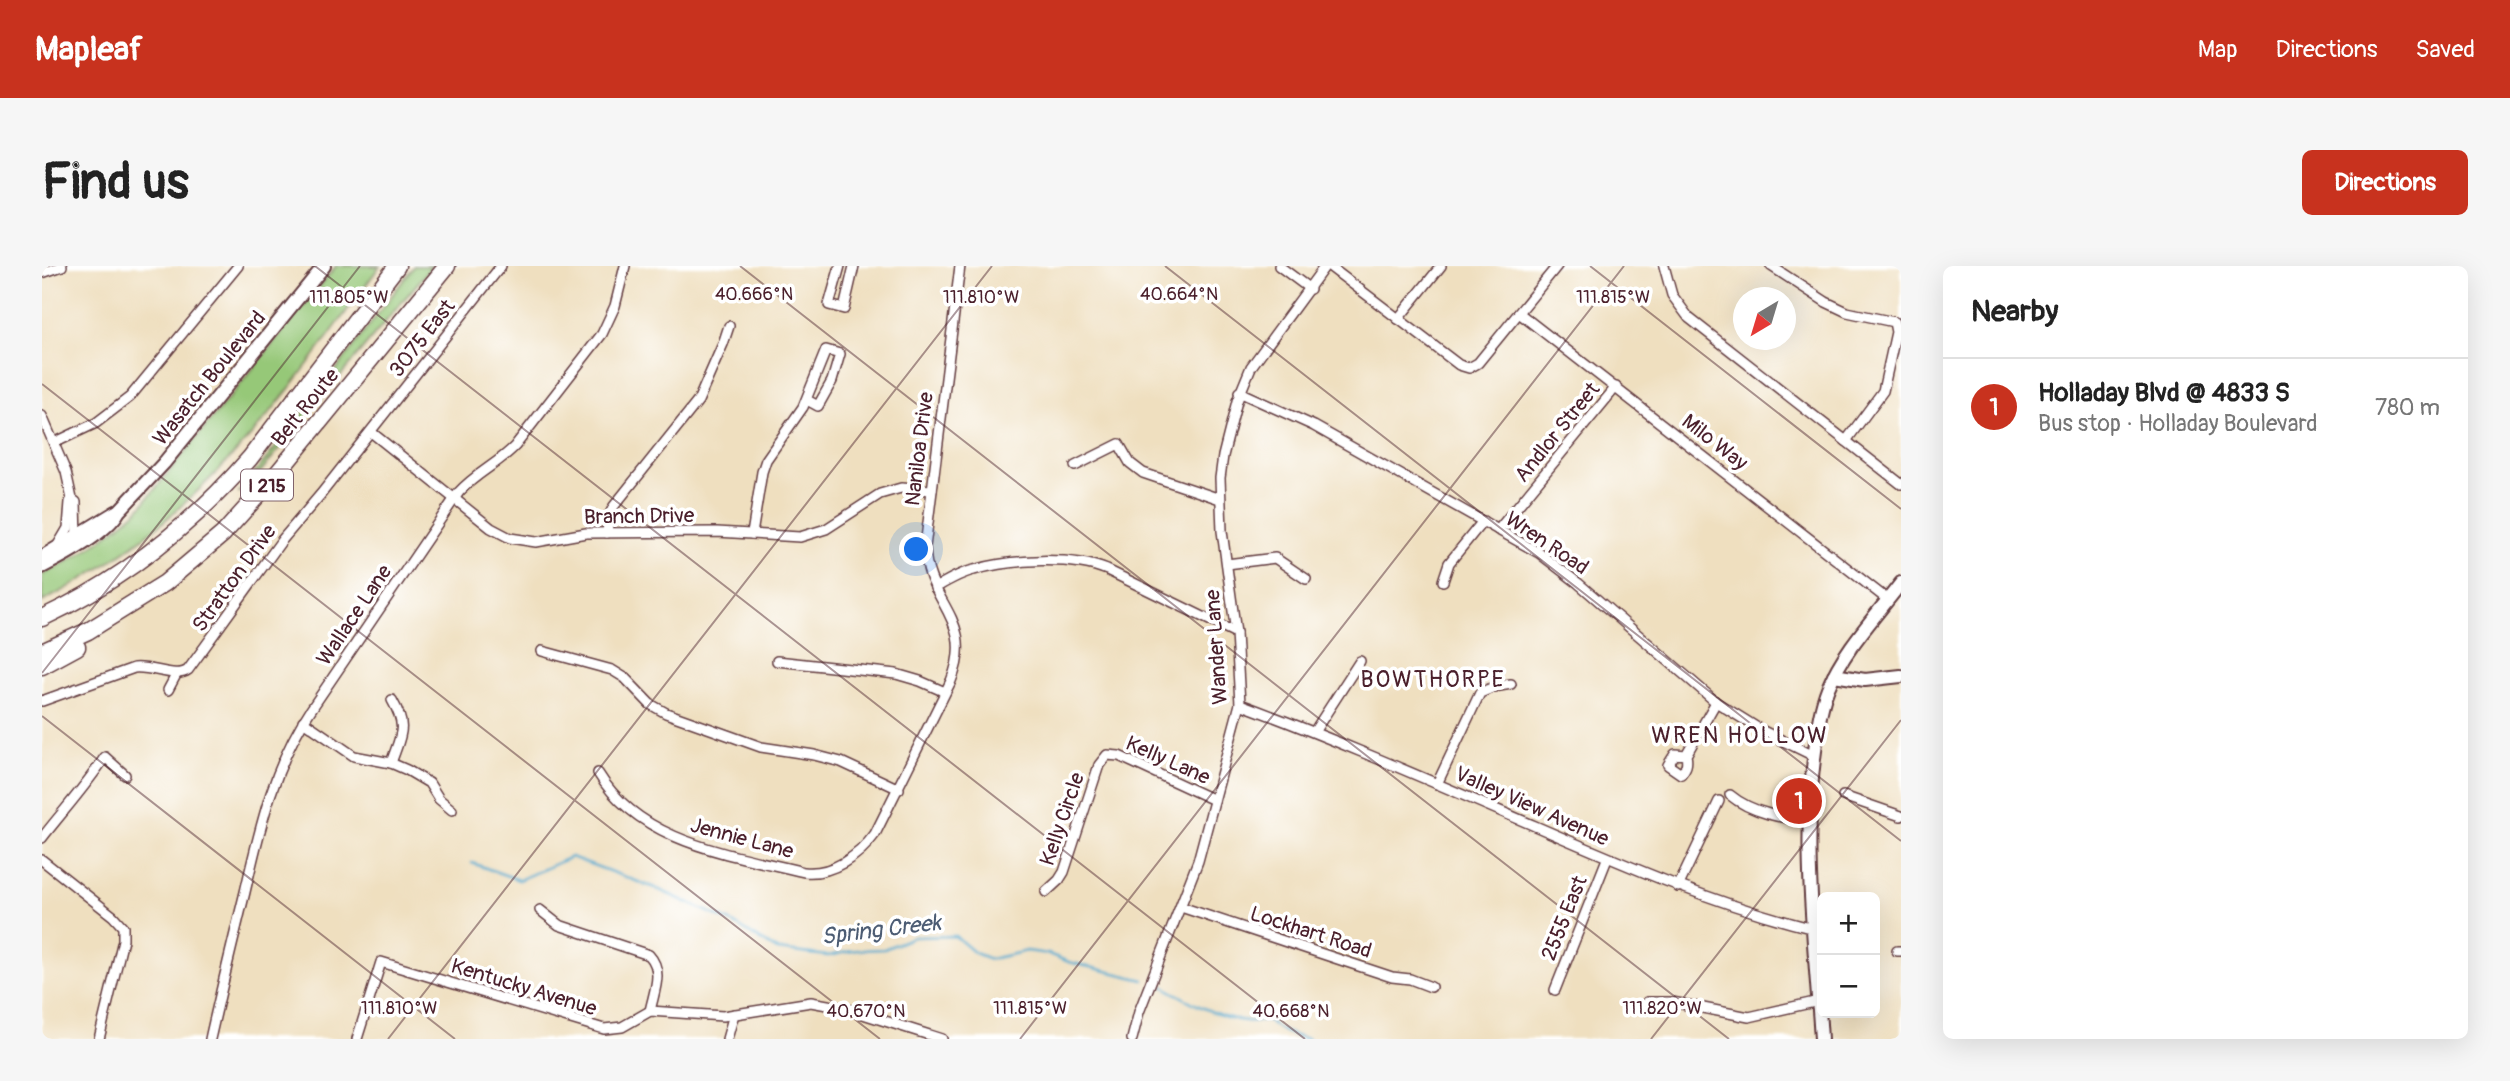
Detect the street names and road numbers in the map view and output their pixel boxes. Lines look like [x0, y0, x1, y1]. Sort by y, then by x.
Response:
street label: 3075 East [384, 293, 462, 383]
street label: Wasatch Boulevard [147, 306, 272, 451]
street label: Belt Route [266, 362, 346, 452]
street label: Andlor Street [1509, 376, 1606, 488]
street label: Naniloa Drive [899, 390, 940, 507]
street label: Milo Way [1676, 408, 1753, 477]
road number: I 215 [241, 470, 293, 500]
street label: Branch Drive [584, 502, 695, 531]
street label: Wren Road [1500, 506, 1594, 581]
street label: Stratton Drive [186, 519, 283, 637]
street label: Wallace Lane [311, 559, 398, 671]
street label: Wander Lane [1199, 588, 1234, 705]
street label: Kelly Lane [1121, 730, 1215, 791]
street label: Valley View Avenue [1450, 760, 1614, 853]
street label: Kelly Circle [1034, 768, 1091, 869]
street label: Jennie Lane [687, 812, 797, 865]
street label: 2555 East [1535, 871, 1594, 964]
street label: Lockhart Road [1247, 900, 1375, 965]
street label: Kentucky Avenue [448, 953, 601, 1023]

